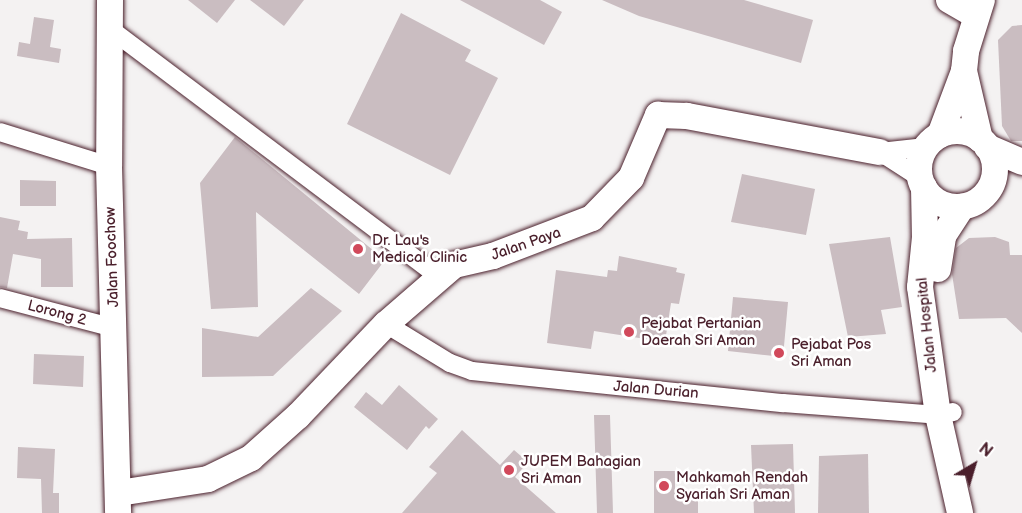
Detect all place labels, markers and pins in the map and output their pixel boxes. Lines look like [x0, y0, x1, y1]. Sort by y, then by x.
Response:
place label: Dr. Lau's Medical Clinic [372, 231, 467, 266]
marker: Dr. Lau's Medical Clinic [349, 240, 367, 258]
place label: Pejabat Pertanian Daerah Sri Aman [641, 314, 761, 349]
marker: Pejabat Pertanian Daerah Sri Aman [622, 325, 636, 339]
place label: Pejabat Pos Sri Aman [791, 335, 871, 370]
marker: Pejabat Pos Sri Aman [772, 346, 786, 360]
place label: JUPEM Bahagian Sri Aman [521, 452, 641, 487]
marker: JUPEM Bahagian Sri Aman [502, 463, 516, 477]
place label: Mahkamah Rendah Syariah Sri Aman [676, 468, 808, 503]
marker: Mahkamah Rendah Syariah Sri Aman [657, 479, 671, 493]

